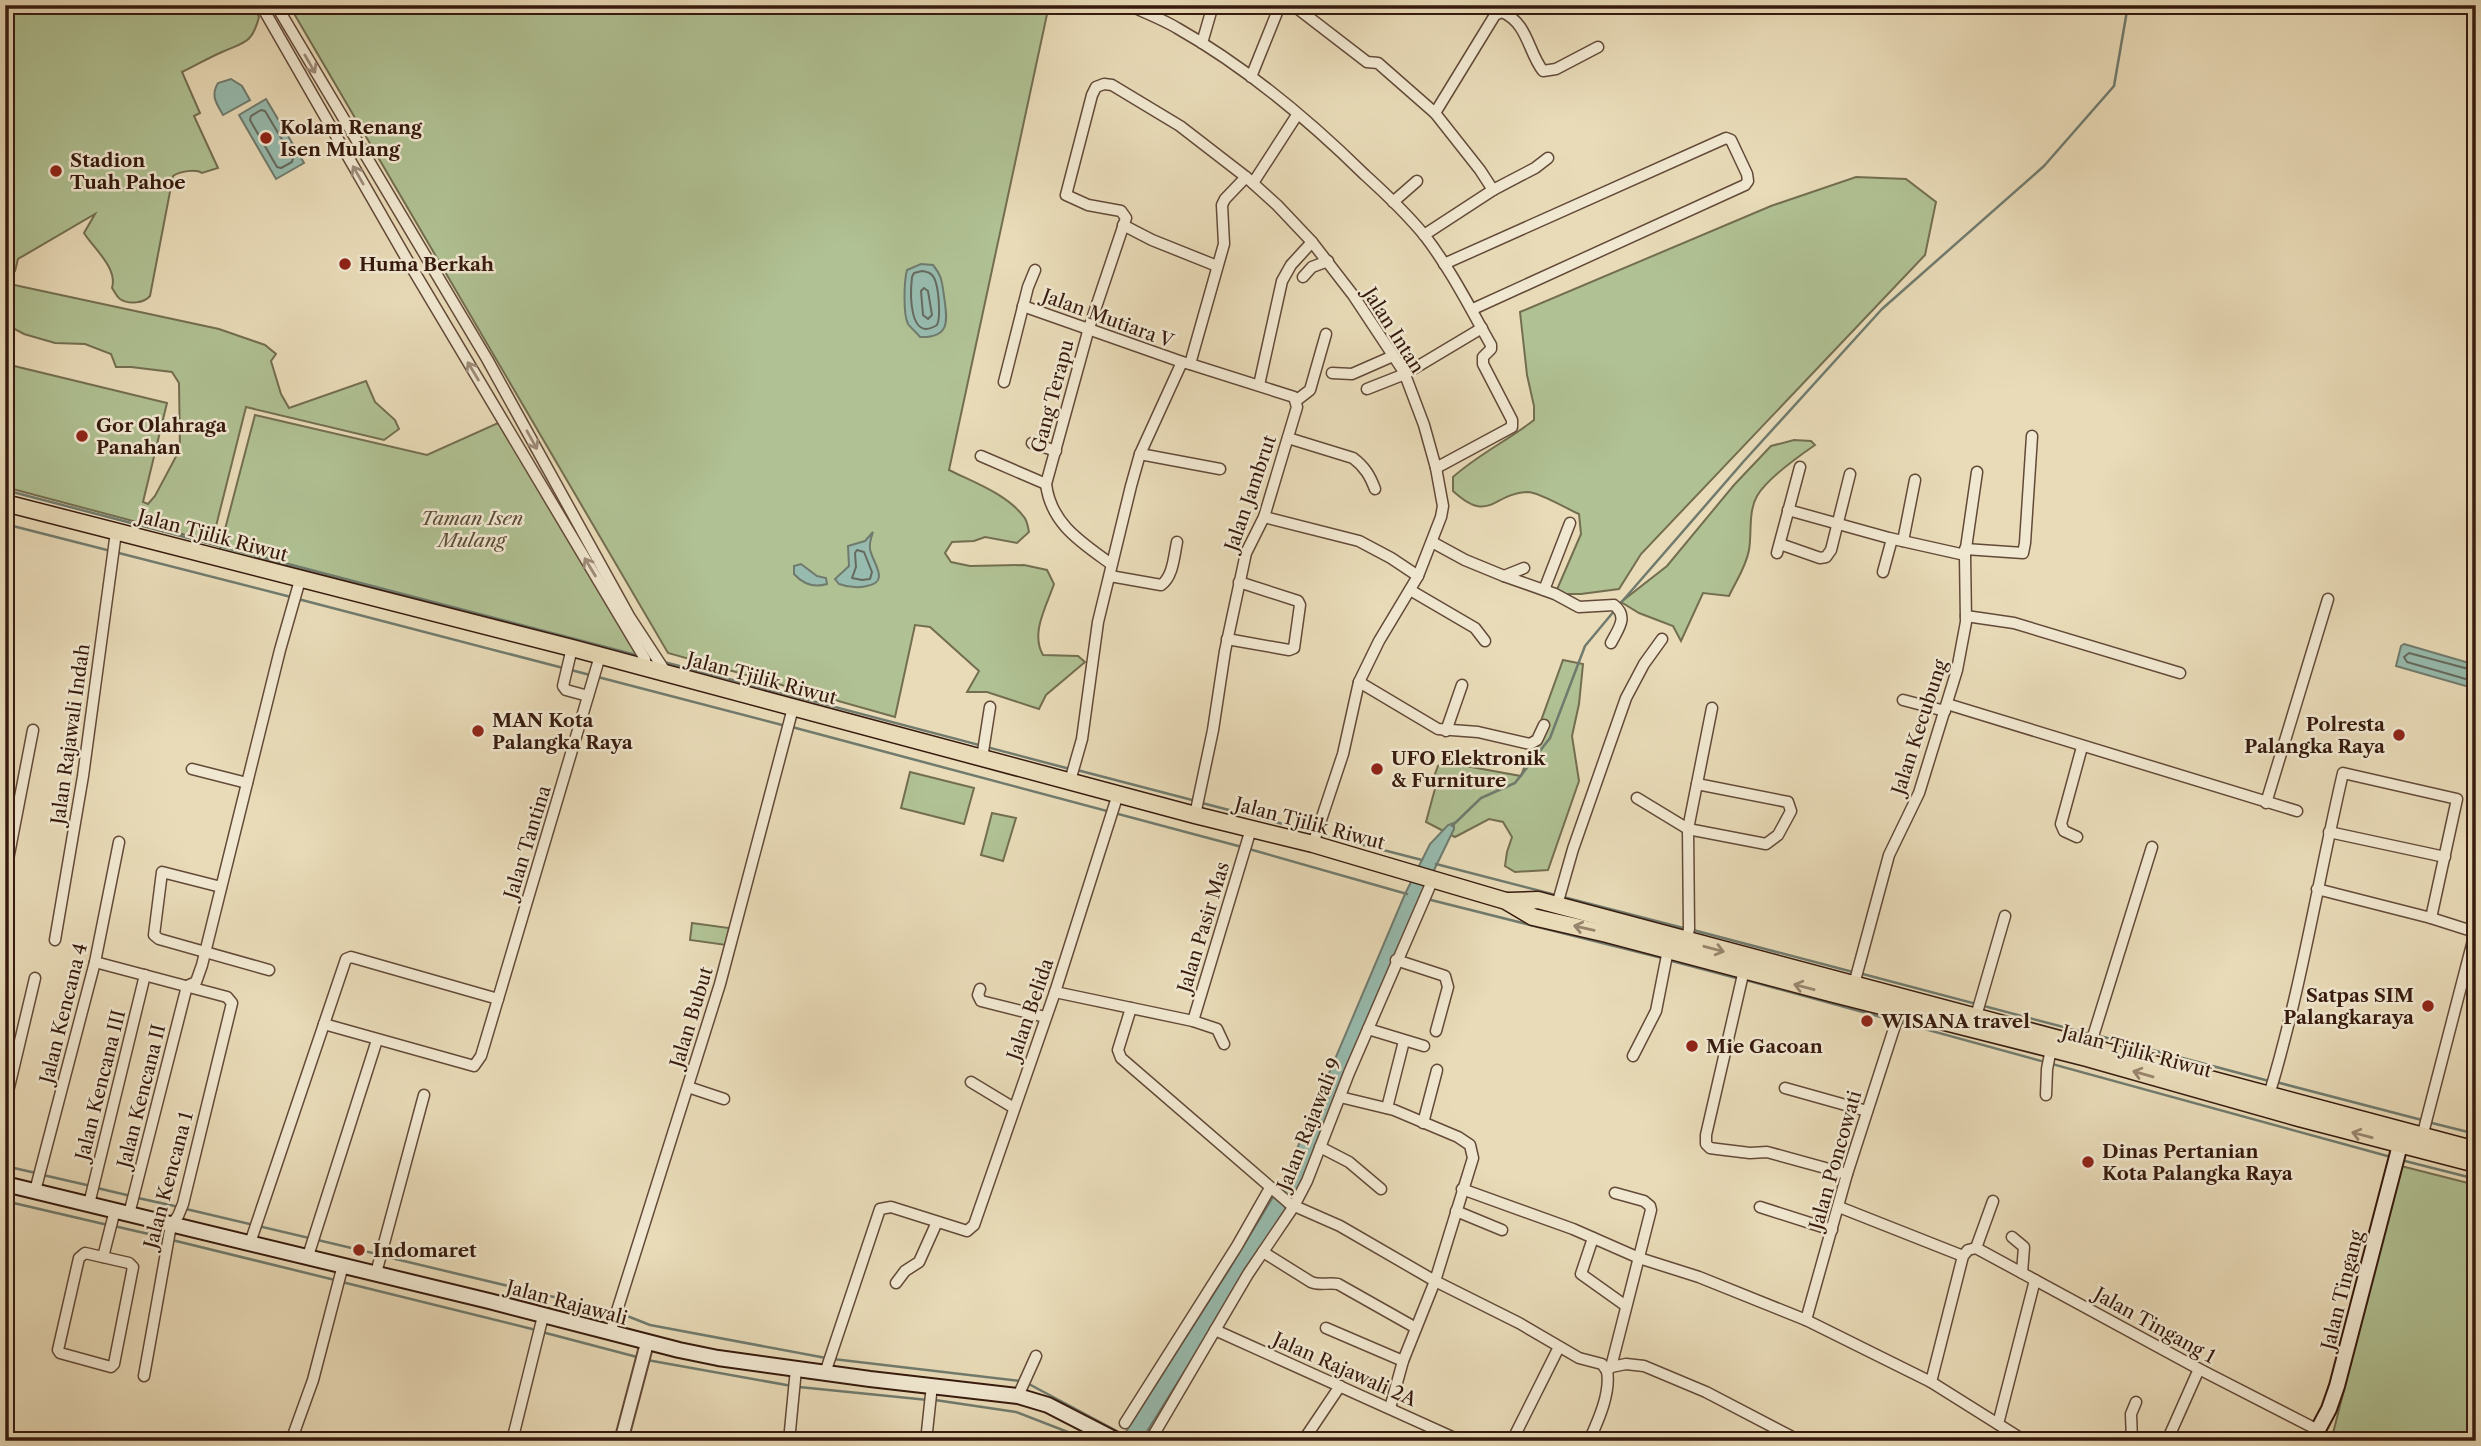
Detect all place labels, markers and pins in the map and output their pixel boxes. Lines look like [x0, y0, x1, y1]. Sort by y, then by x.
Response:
place label: Kolam Renang Isen Mulang [280, 116, 423, 161]
marker: Kolam Renang Isen Mulang [258, 130, 274, 146]
place label: Stadion Tuah Pahoe [70, 149, 186, 194]
marker: Stadion Tuah Pahoe [48, 163, 64, 179]
place label: Huma Berkah [359, 253, 494, 276]
marker: Huma Berkah [337, 256, 353, 272]
place label: Gor Olahraga Panahan [96, 414, 228, 459]
marker: Gor Olahraga Panahan [74, 428, 90, 444]
place label: MAN Kota Palangka Raya [492, 709, 634, 754]
place label: Polresta Palangka Raya [2244, 713, 2386, 758]
marker: MAN Kota Palangka Raya [470, 723, 486, 739]
marker: Polresta Palangka Raya [2391, 727, 2407, 743]
place label: UFO Elektronik & Furniture [1391, 747, 1546, 792]
marker: UFO Elektronik & Furniture [1369, 761, 1385, 777]
place label: Satpas SIM Palangkaraya [2283, 984, 2415, 1029]
marker: Satpas SIM Palangkaraya [2420, 998, 2436, 1014]
place label: WISANA travel [1880, 1010, 2030, 1033]
marker: WISANA travel [1859, 1013, 1875, 1029]
place label: Mie Gacoan [1706, 1035, 1823, 1058]
marker: Mie Gacoan [1684, 1038, 1700, 1054]
place label: Dinas Pertanian Kota Palangka Raya [2102, 1140, 2294, 1185]
marker: Dinas Pertanian Kota Palangka Raya [2080, 1154, 2096, 1170]
place label: Indomaret [373, 1239, 477, 1262]
marker: Indomaret [351, 1242, 367, 1258]

